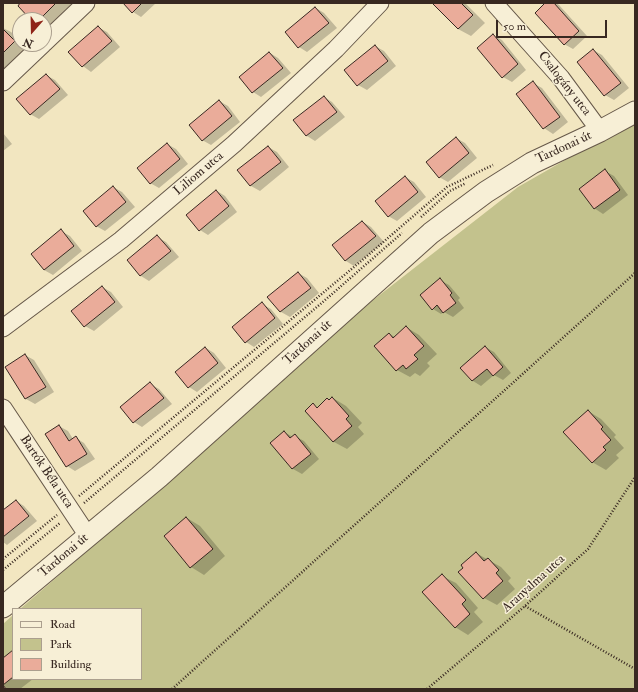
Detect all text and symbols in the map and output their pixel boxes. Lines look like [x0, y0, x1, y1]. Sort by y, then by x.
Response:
north arrow [12, 12, 52, 52]
scale bar [498, 12, 609, 38]
text: 50 m [503, 19, 526, 34]
text: N [21, 35, 35, 51]
street label: Csalogány utca [534, 49, 594, 119]
street label: Tardonai út [533, 128, 595, 168]
street label: Liliom utca [171, 149, 227, 199]
street label: Tardonai út [280, 317, 336, 369]
street label: Bartók Béla utca [16, 432, 76, 512]
street label: Tardonai út [36, 531, 92, 581]
street label: Aranyalma utca [499, 552, 569, 616]
legend [12, 608, 142, 680]
text: Road [50, 617, 75, 632]
text: Park [50, 637, 72, 652]
text: Building [50, 657, 91, 672]

